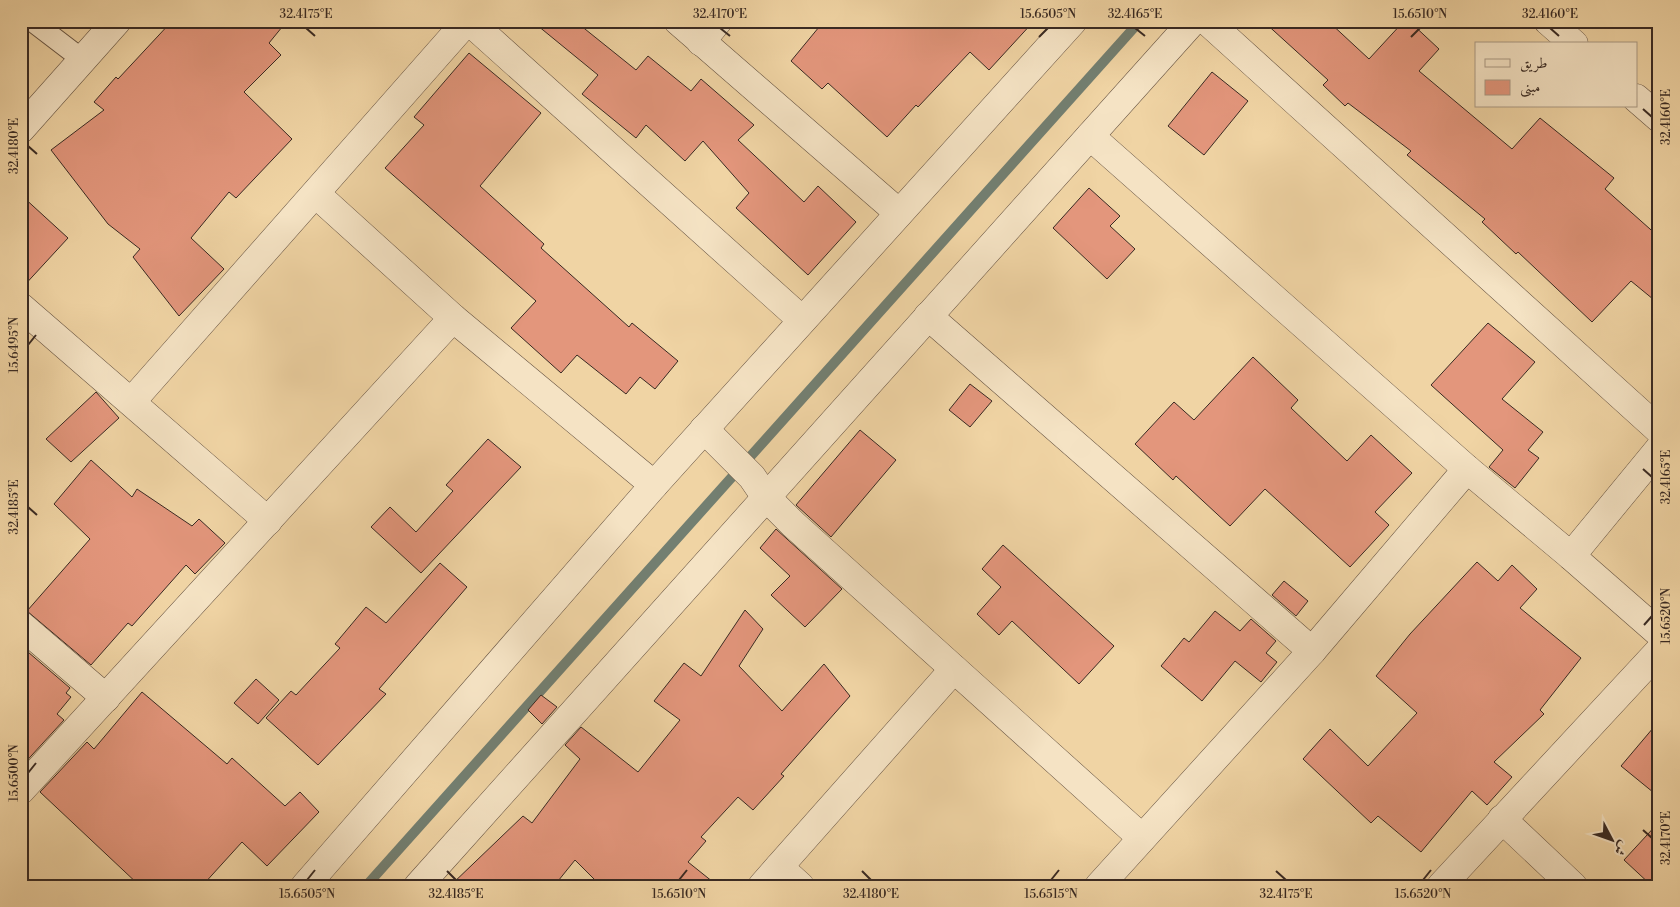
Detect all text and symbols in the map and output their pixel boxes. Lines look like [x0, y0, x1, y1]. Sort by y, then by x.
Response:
text: 32.4175°E [280, 7, 332, 22]
text: 32.4170°E [693, 7, 747, 22]
text: 15.6505°N [1020, 7, 1076, 22]
text: 32.4165°E [1108, 7, 1162, 22]
text: 15.6510°N [1393, 7, 1447, 22]
text: 32.4160°E [1522, 7, 1578, 22]
legend [1475, 42, 1638, 108]
text: طريق [1520, 54, 1547, 73]
text: مبنى [1520, 78, 1540, 98]
text: 32.4160°E [1659, 89, 1674, 145]
text: 32.4180°E [7, 118, 22, 174]
text: 15.6495°N [7, 317, 22, 373]
text: 32.4165°E [1659, 450, 1674, 504]
text: 32.4185°E [7, 480, 22, 534]
text: 15.6520°N [1659, 588, 1674, 644]
text: 15.6500°N [7, 744, 22, 802]
text: 32.4170°E [1659, 811, 1674, 865]
north arrow [1588, 814, 1638, 864]
text: ش [1610, 837, 1632, 859]
text: 15.6505°N [279, 887, 335, 902]
text: 32.4185°E [429, 887, 483, 902]
text: 15.6510°N [652, 887, 706, 902]
text: 32.4180°E [843, 887, 899, 902]
text: 15.6515°N [1024, 887, 1078, 902]
text: 32.4175°E [1260, 887, 1312, 902]
text: 15.6520°N [1395, 887, 1451, 902]

